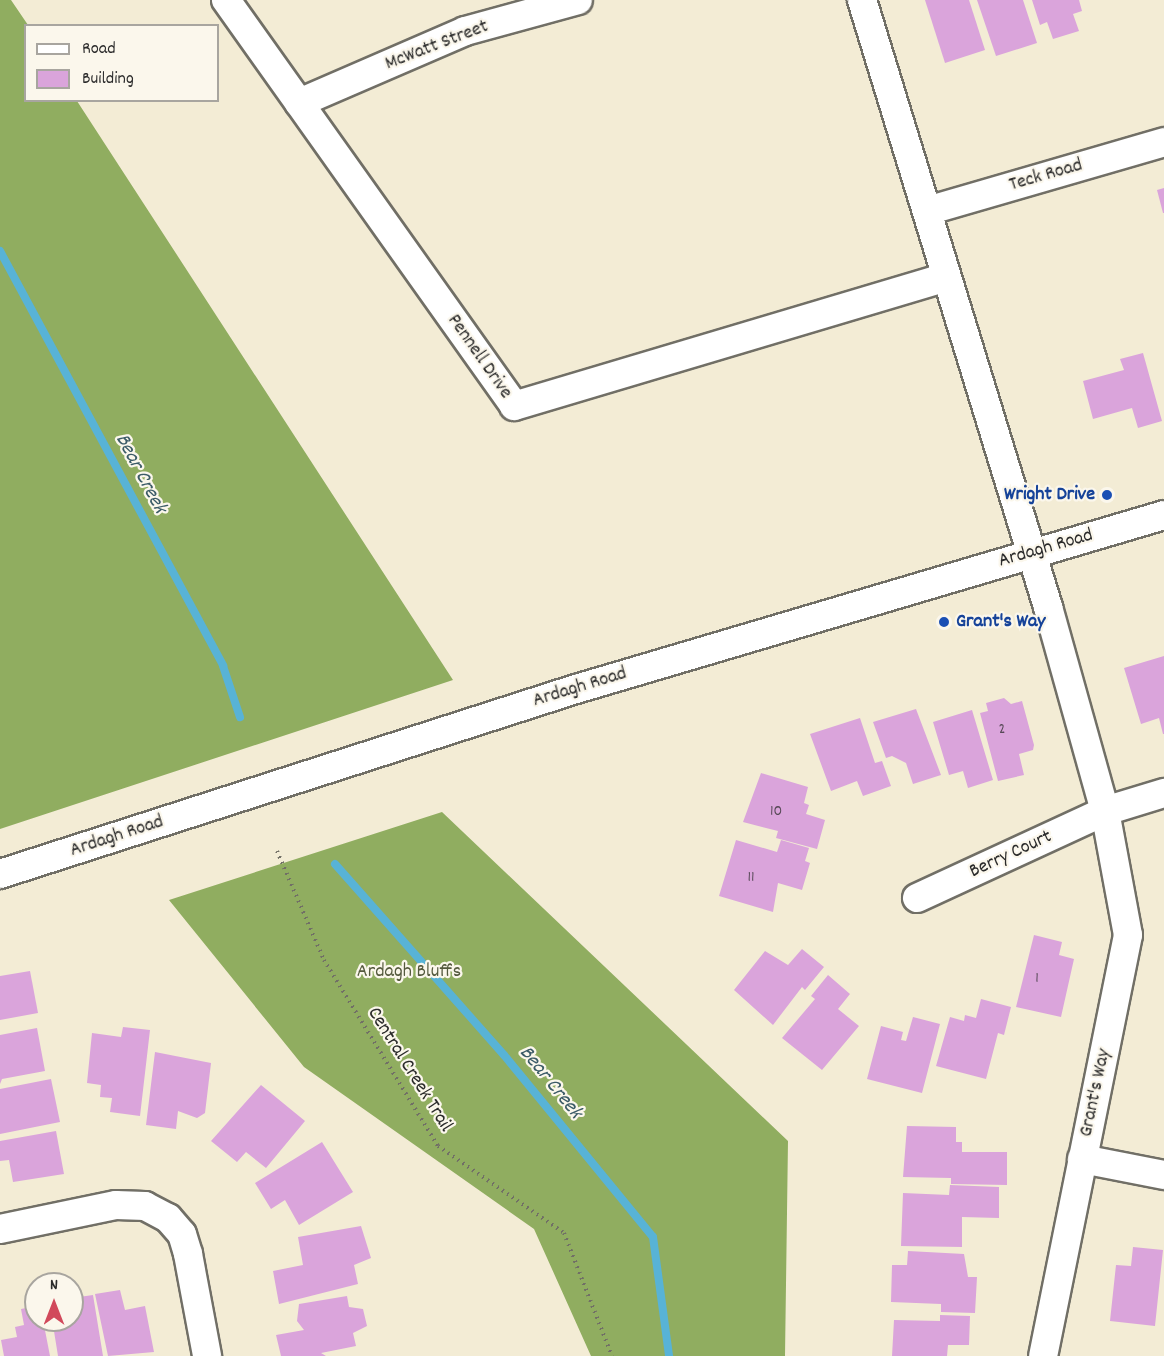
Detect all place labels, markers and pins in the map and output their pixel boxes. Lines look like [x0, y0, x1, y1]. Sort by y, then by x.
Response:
place label: Wright Drive [1004, 483, 1095, 507]
marker: Wright Drive [1100, 488, 1114, 502]
place label: Grant's Way [956, 610, 1045, 634]
marker: Grant's Way [937, 615, 951, 629]

